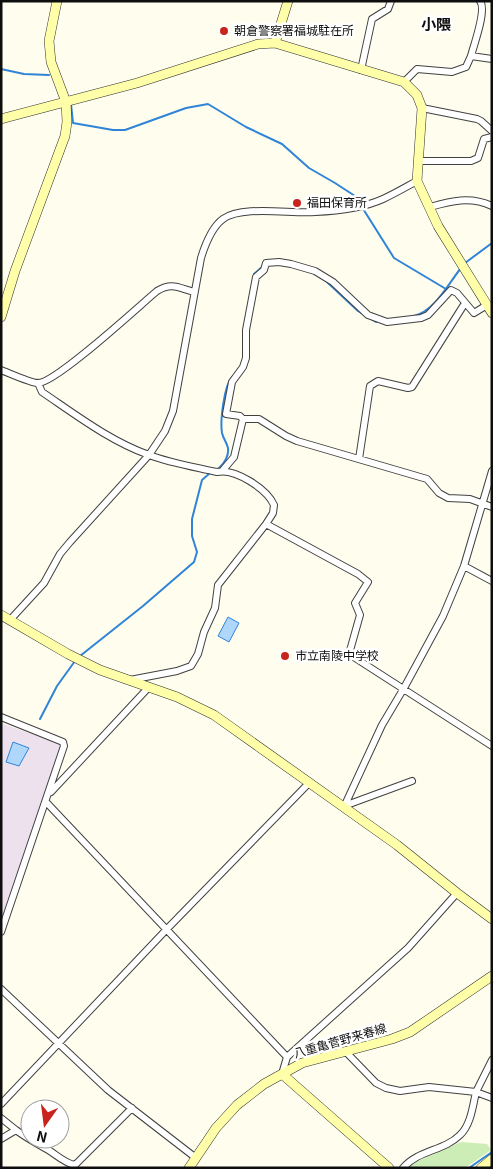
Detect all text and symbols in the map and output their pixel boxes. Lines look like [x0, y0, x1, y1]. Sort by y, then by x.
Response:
district label: 小隈 [421, 13, 451, 34]
place label: 朝倉警察署福城駐在所 [234, 21, 354, 38]
marker: 朝倉警察署福城駐在所 [218, 25, 230, 37]
place label: 福田保育所 [307, 193, 367, 210]
marker: 福田保育所 [291, 197, 303, 209]
place label: 市立南陵中学校 [295, 646, 379, 663]
marker: 市立南陵中学校 [279, 650, 291, 662]
street label: 八重亀菅野来春線 [291, 1018, 388, 1061]
north arrow [20, 1099, 70, 1149]
text: N [34, 1127, 49, 1149]

